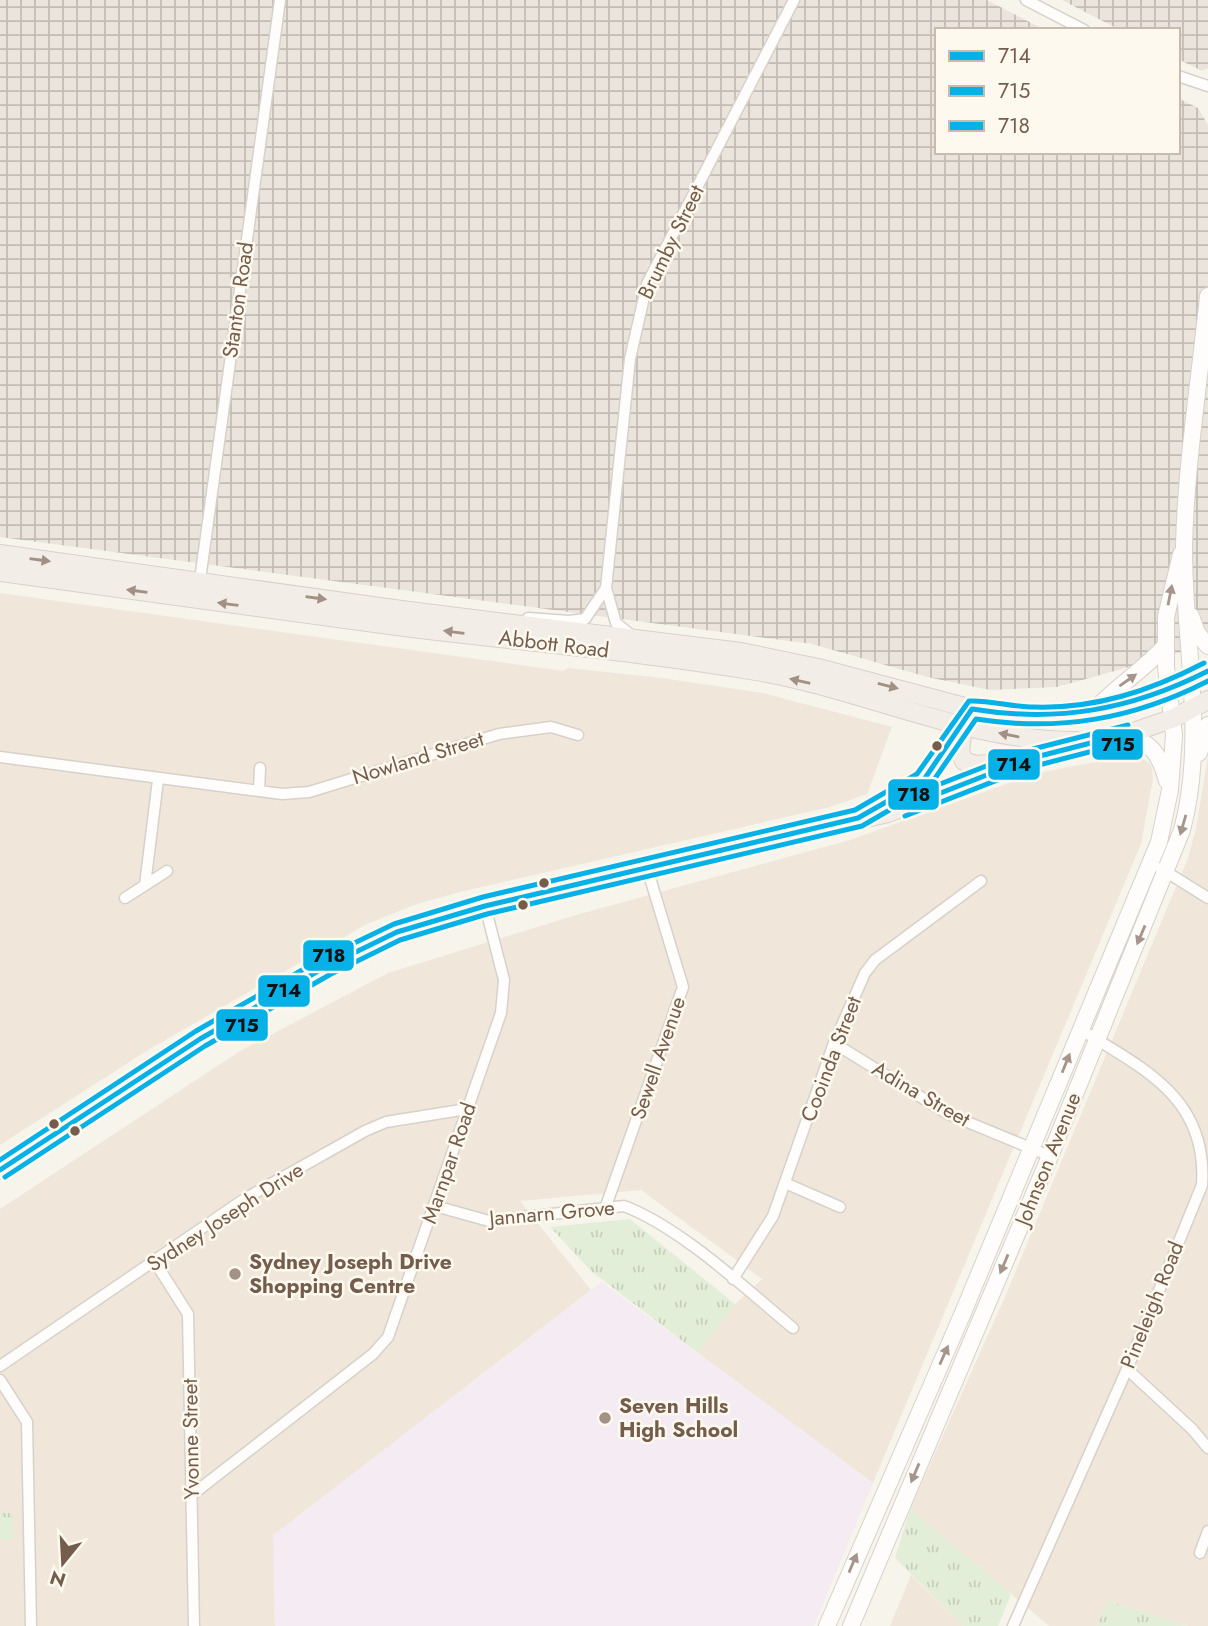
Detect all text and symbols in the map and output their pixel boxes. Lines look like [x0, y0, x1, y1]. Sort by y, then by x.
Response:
legend [935, 28, 1180, 154]
text: 714 [998, 41, 1031, 71]
text: 715 [998, 76, 1030, 106]
text: 718 [998, 111, 1030, 141]
street label: Brumby Street [630, 180, 712, 304]
street label: Stanton Road [215, 240, 261, 360]
one-way arrow [29, 554, 51, 565]
one-way arrow [1165, 584, 1176, 606]
one-way arrow [126, 585, 148, 596]
one-way arrow [305, 593, 327, 604]
one-way arrow [217, 598, 239, 609]
street label: Abbott Road [497, 622, 611, 666]
one-way arrow [442, 627, 464, 638]
one-way arrow [1119, 673, 1137, 687]
one-way arrow [789, 675, 811, 686]
one-way arrow [877, 681, 899, 692]
street label: Nowland Street [349, 724, 487, 792]
line badge: 715 [1091, 728, 1144, 761]
one-way arrow [998, 730, 1020, 741]
text: 715 [1101, 731, 1135, 758]
unlabelled marker [930, 739, 944, 753]
line badge: 714 [987, 748, 1041, 781]
text: 714 [997, 751, 1031, 778]
line badge: 718 [887, 778, 940, 811]
text: 718 [897, 781, 931, 808]
one-way arrow [1178, 815, 1188, 836]
unlabelled marker [537, 876, 551, 890]
unlabelled marker [516, 898, 530, 912]
one-way arrow [1135, 925, 1146, 946]
line badge: 718 [302, 939, 355, 972]
text: 718 [312, 942, 346, 969]
line badge: 714 [257, 974, 311, 1008]
text: 714 [267, 977, 301, 1004]
street label: Sewell Avenue [623, 992, 693, 1123]
street label: Cooinda Street [793, 992, 869, 1126]
line badge: 715 [215, 1008, 269, 1042]
text: 715 [225, 1012, 259, 1039]
one-way arrow [1060, 1053, 1071, 1074]
street label: Adina Street [866, 1054, 976, 1134]
street label: Johnson Avenue [1007, 1088, 1088, 1233]
street label: Marnpar Road [414, 1098, 484, 1228]
unlabelled marker [47, 1117, 61, 1131]
unlabelled marker [68, 1124, 82, 1138]
street label: Sydney Joseph Drive [141, 1155, 309, 1279]
street label: Jannarn Grove [485, 1193, 616, 1234]
street label: Pineleigh Road [1113, 1237, 1191, 1373]
place label: Sydney Joseph Drive Shopping Centre [249, 1247, 452, 1301]
one-way arrow [999, 1254, 1010, 1275]
marker: Sydney Joseph Drive Shopping Centre [227, 1266, 243, 1282]
one-way arrow [939, 1344, 950, 1365]
street label: Yvonne Street [175, 1378, 207, 1500]
place label: Seven Hills High School [619, 1391, 738, 1445]
marker: Seven Hills High School [597, 1410, 613, 1426]
one-way arrow [909, 1463, 920, 1484]
north arrow [28, 1528, 98, 1598]
one-way arrow [847, 1553, 859, 1573]
text: N [47, 1564, 69, 1594]

